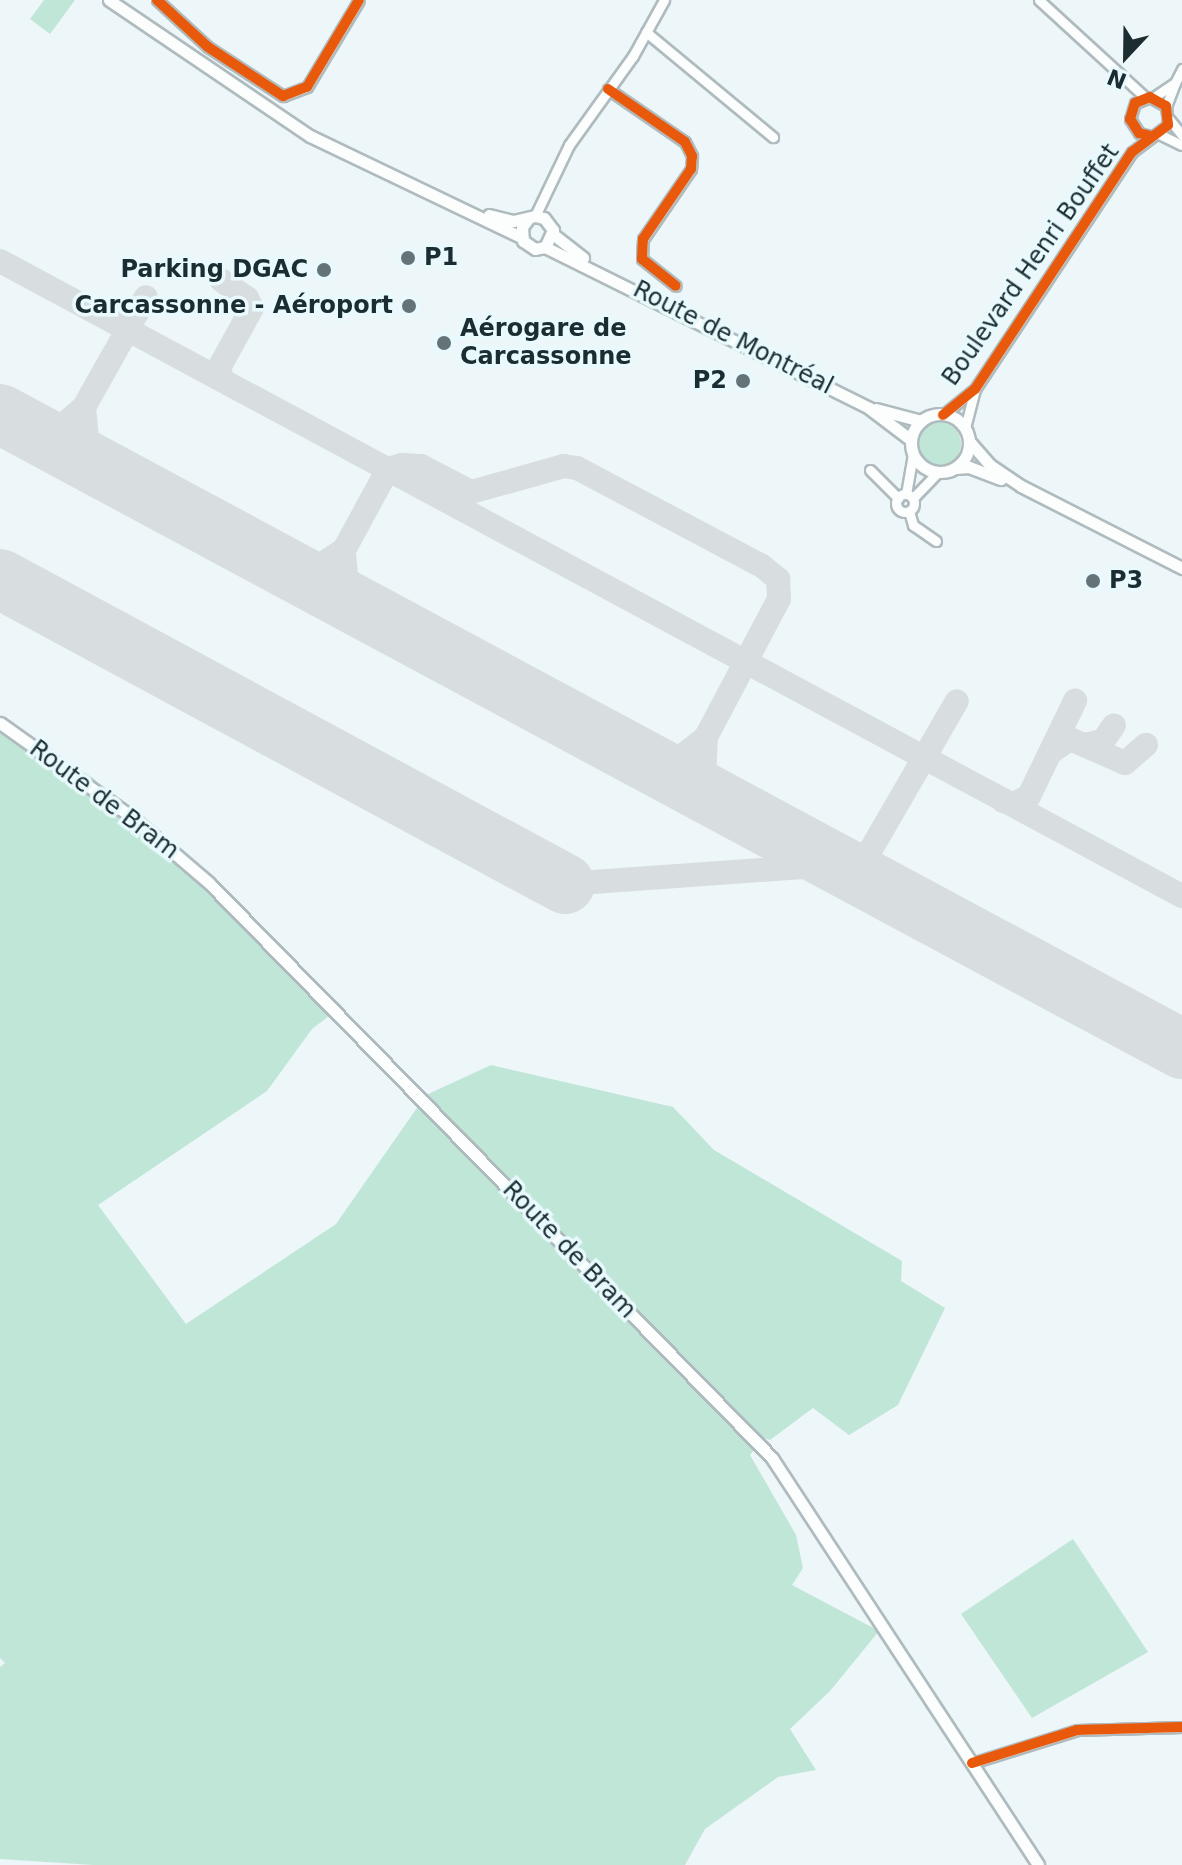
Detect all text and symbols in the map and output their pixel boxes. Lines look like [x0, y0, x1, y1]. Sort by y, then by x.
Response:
north arrow [1086, 16, 1166, 96]
text: N [1104, 64, 1130, 94]
street label: Boulevard Henri Bouffet [937, 139, 1125, 391]
place label: P1 [424, 244, 458, 272]
marker: P1 [399, 249, 417, 267]
place label: Parking DGAC [120, 256, 308, 284]
marker: Parking DGAC [315, 261, 333, 279]
street label: Route de Montréal [628, 275, 838, 401]
place label: Carcassonne - Aéroport [75, 292, 393, 320]
marker: Carcassonne - Aéroport [400, 297, 418, 315]
place label: Aérogare de Carcassonne [460, 315, 632, 371]
marker: Aérogare de Carcassonne [435, 334, 453, 352]
place label: P2 [693, 367, 727, 395]
marker: P2 [734, 372, 752, 390]
place label: P3 [1109, 567, 1143, 595]
marker: P3 [1084, 572, 1102, 590]
street label: Route de Bram [24, 735, 184, 865]
street label: Route de Bram [496, 1175, 642, 1325]

